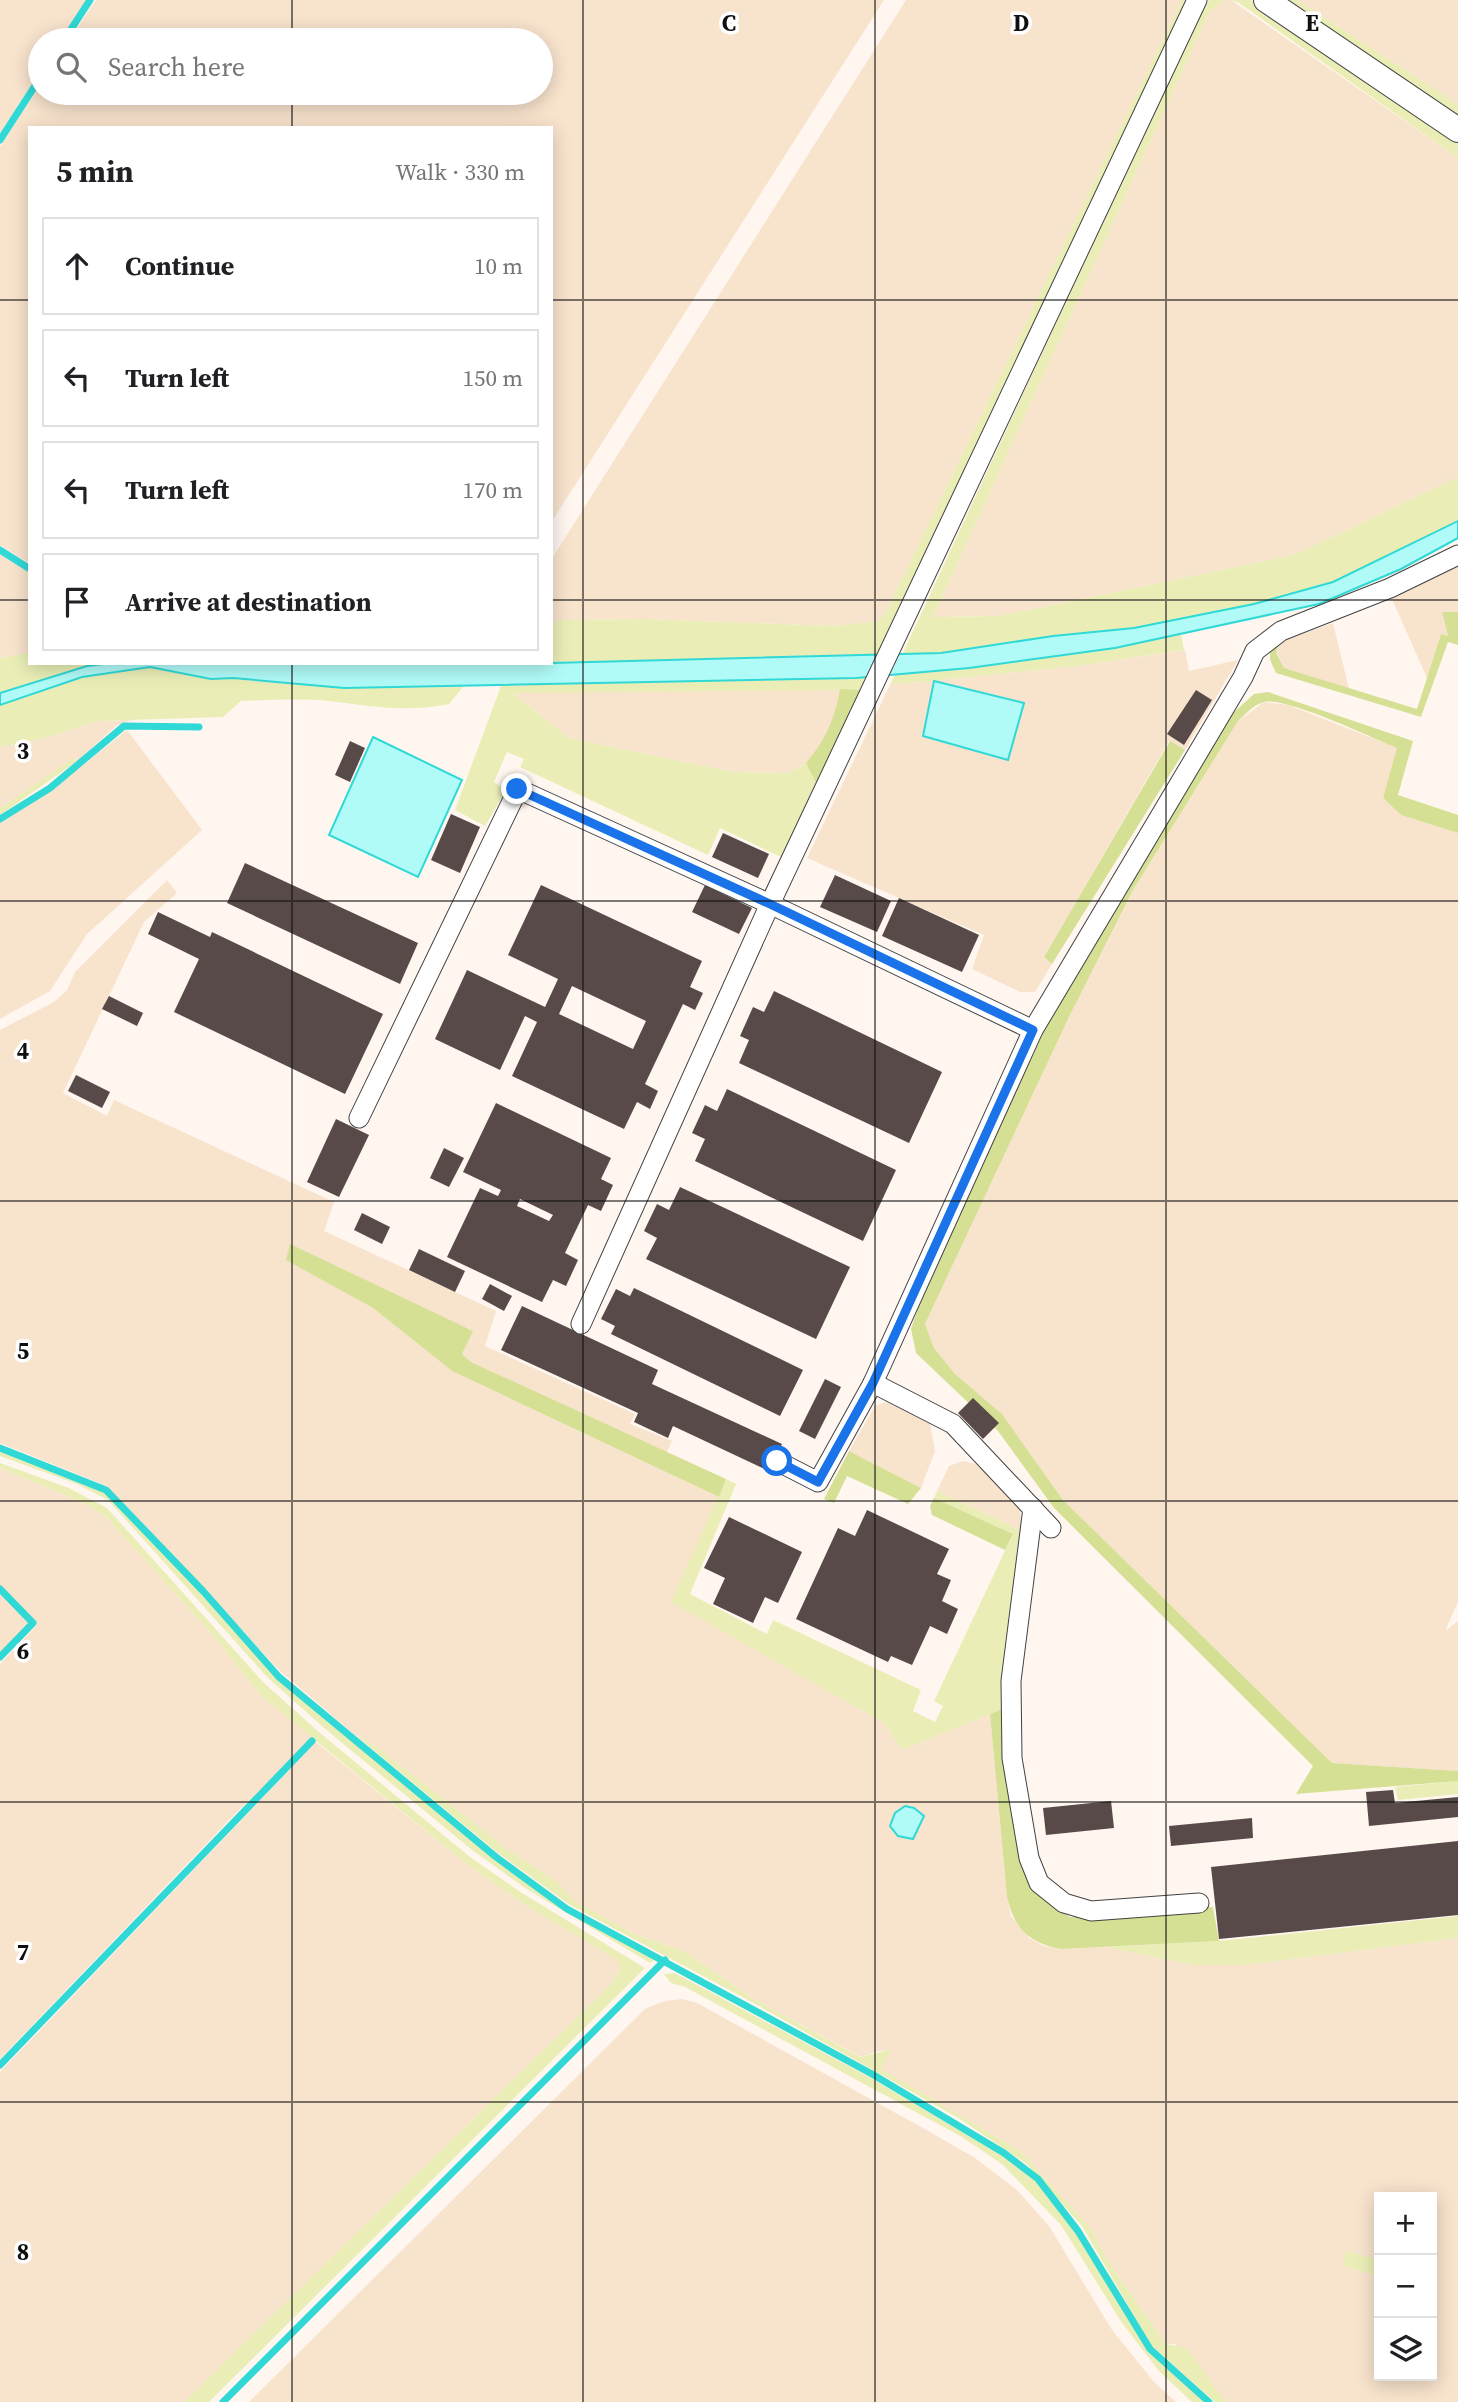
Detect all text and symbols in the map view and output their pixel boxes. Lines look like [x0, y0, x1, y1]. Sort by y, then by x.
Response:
text: C [722, 7, 736, 39]
text: D [1013, 7, 1029, 39]
text: E [1305, 7, 1319, 39]
search box [28, 28, 553, 105]
icon: search [52, 48, 90, 86]
text: Search here [108, 49, 245, 85]
text: 5 min [56, 151, 134, 192]
text: Walk · 330 m [395, 156, 525, 188]
icon: ahead [58, 247, 96, 285]
text: Continue [125, 248, 234, 284]
text: 10 m [474, 250, 523, 282]
icon: left [58, 359, 96, 397]
text: Turn left [125, 360, 229, 396]
text: 150 m [462, 362, 523, 394]
icon: left [58, 471, 96, 509]
text: Turn left [125, 472, 229, 508]
text: 170 m [462, 474, 523, 506]
icon: arrive [58, 583, 96, 621]
text: Arrive at destination [125, 584, 372, 620]
text: 3 [17, 735, 29, 767]
route end [501, 773, 532, 804]
text: 4 [17, 1035, 29, 1067]
text: 5 [17, 1335, 29, 1367]
route start [761, 1445, 792, 1476]
text: 6 [17, 1635, 29, 1667]
text: 7 [17, 1936, 29, 1968]
map controls [1374, 2192, 1437, 2381]
button: + [1374, 2192, 1437, 2255]
text: 8 [17, 2236, 29, 2268]
button: − [1374, 2255, 1437, 2318]
button: layers [1374, 2318, 1437, 2381]

